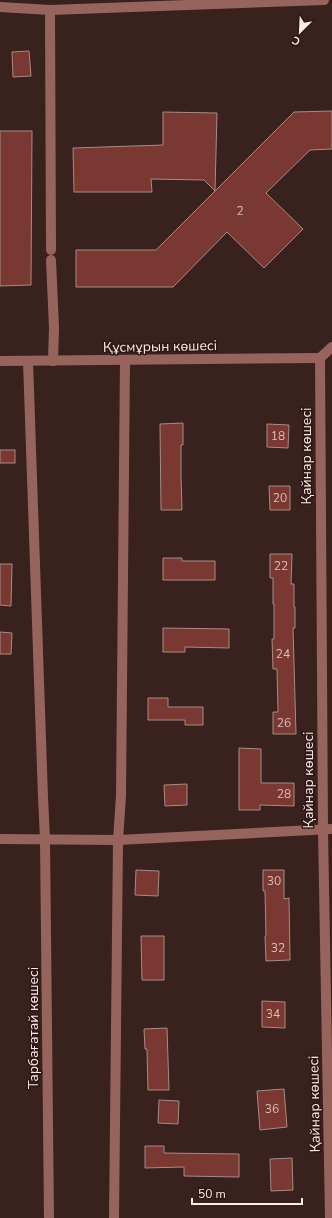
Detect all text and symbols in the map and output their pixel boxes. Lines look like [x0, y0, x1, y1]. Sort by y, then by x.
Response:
north arrow [280, 12, 320, 52]
text: С [289, 32, 303, 49]
house number: 2 [236, 203, 244, 219]
street label: Құсмұрын көшесі [103, 336, 217, 357]
street label: Қайнар көшесі [297, 408, 316, 504]
house number: 18 [271, 428, 285, 444]
house number: 20 [273, 490, 287, 506]
house number: 22 [274, 558, 288, 574]
house number: 24 [276, 646, 290, 662]
house number: 26 [277, 715, 291, 731]
street label: Қайнар көшесі [299, 732, 318, 828]
house number: 28 [277, 786, 291, 802]
house number: 30 [267, 873, 281, 889]
house number: 32 [271, 940, 285, 956]
street label: Тарбағатай көшесі [24, 967, 43, 1089]
house number: 34 [266, 1006, 280, 1022]
street label: Қайнар көшесі [304, 1055, 325, 1153]
house number: 36 [265, 1101, 279, 1117]
scale bar [192, 1180, 302, 1206]
text: 50 m [198, 1186, 226, 1202]

